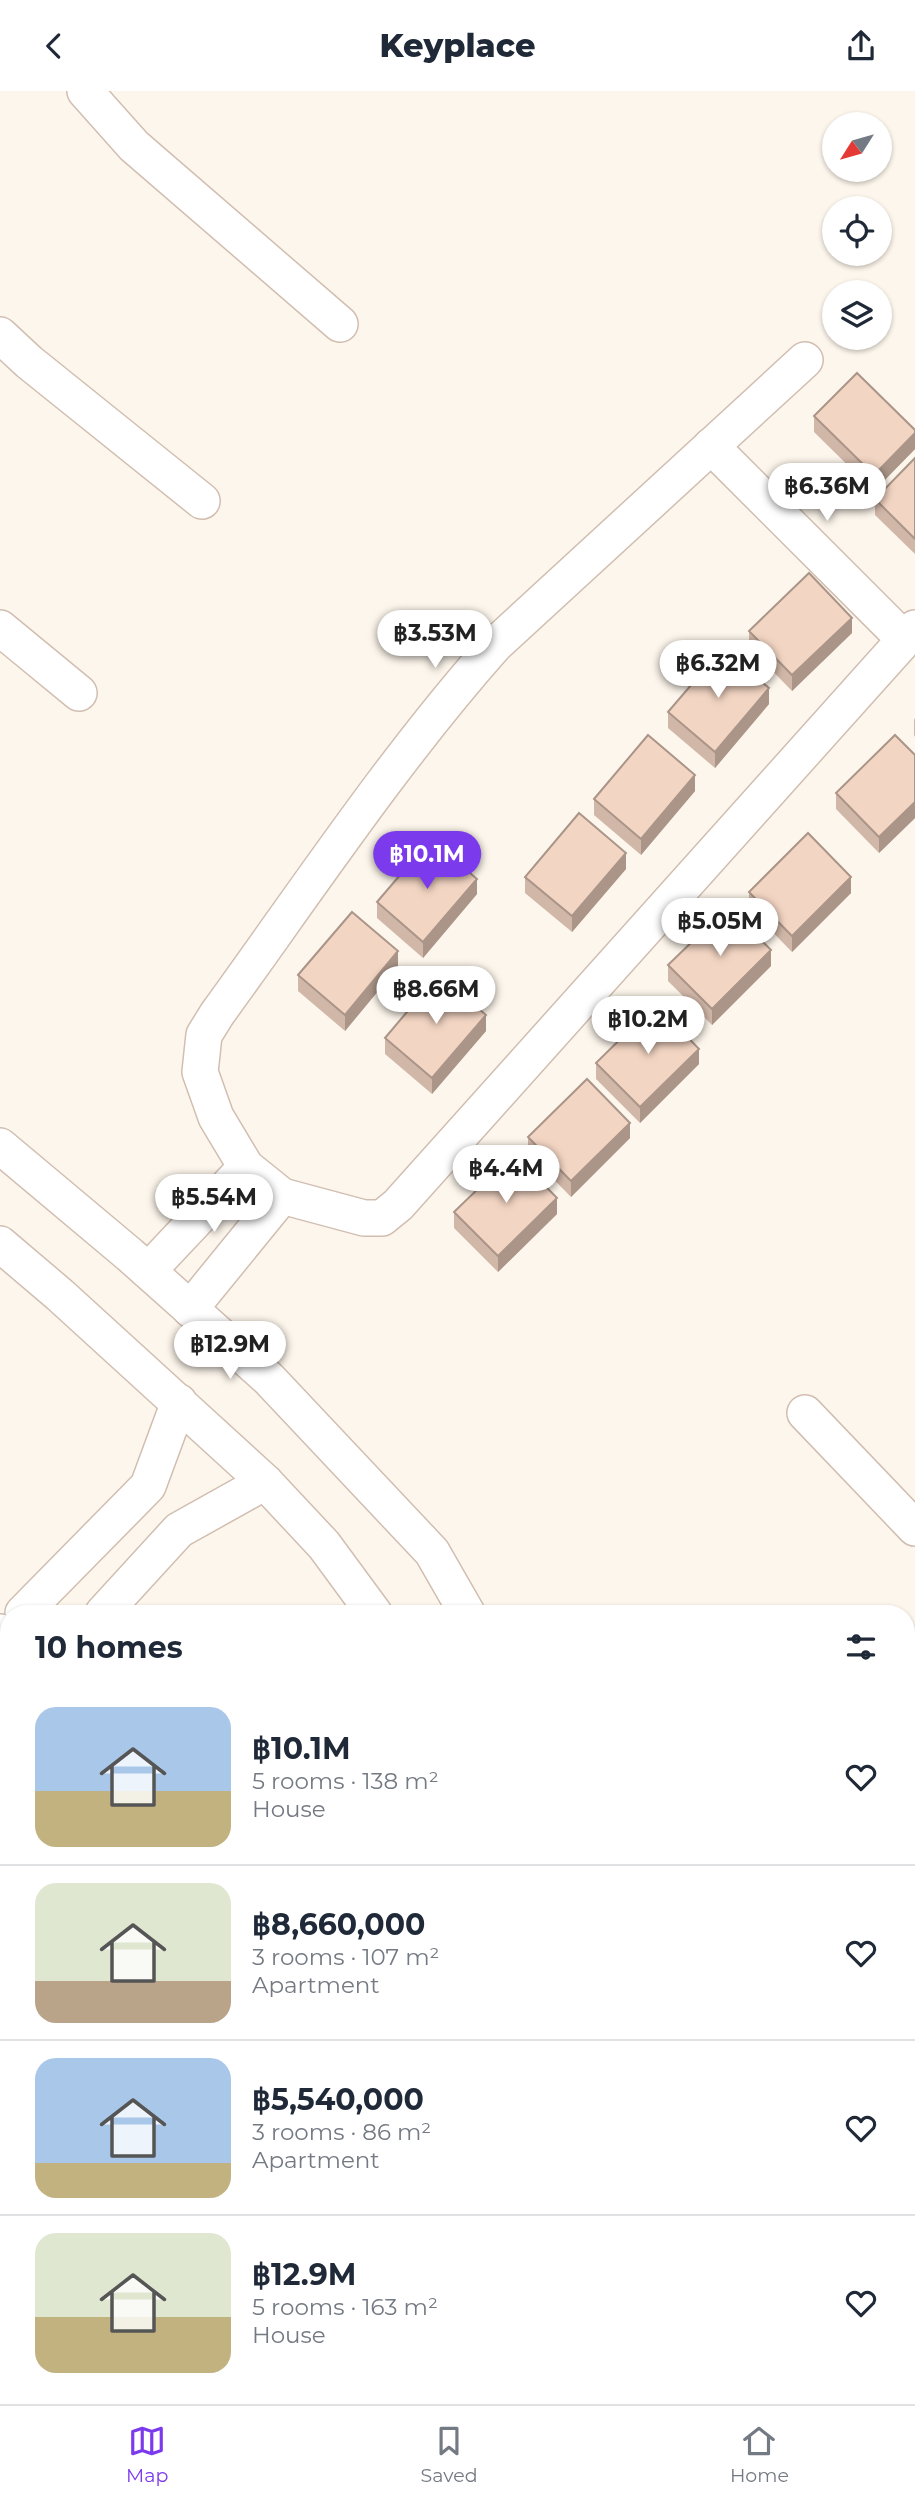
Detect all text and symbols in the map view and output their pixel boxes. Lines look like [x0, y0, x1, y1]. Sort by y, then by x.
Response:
text: Keyplace [379, 26, 536, 65]
icon: back [35, 27, 73, 65]
icon: share [842, 27, 880, 65]
north arrow [822, 112, 892, 182]
map controls [822, 112, 892, 350]
button: locate [822, 196, 892, 266]
button: layers [822, 280, 892, 350]
pin: ฿6.36M [770, 463, 884, 523]
text: ฿6.36M [784, 472, 870, 500]
pin: ฿3.53M [378, 611, 492, 670]
text: ฿3.53M [393, 619, 477, 647]
pin: ฿6.32M [661, 641, 775, 700]
text: ฿6.32M [676, 649, 760, 677]
pin: ฿10.1M [370, 831, 484, 891]
text: ฿10.1M [389, 840, 465, 868]
pin: ฿5.05M [663, 899, 777, 958]
text: ฿5.05M [677, 907, 763, 935]
pin: ฿8.66M [379, 967, 493, 1026]
text: ฿8.66M [392, 975, 480, 1003]
pin: ฿10.2M [591, 997, 705, 1056]
text: ฿10.2M [608, 1005, 688, 1033]
pin: ฿4.4M [457, 1145, 555, 1205]
text: ฿4.4M [469, 1154, 543, 1182]
pin: ฿5.54M [157, 1175, 271, 1234]
text: ฿5.54M [171, 1183, 257, 1211]
pin: ฿12.9M [173, 1321, 287, 1381]
text: ฿12.9M [190, 1330, 270, 1358]
icon: filters [842, 1628, 880, 1666]
text: 10 homes [35, 1629, 183, 1666]
text: ฿10.1M [252, 1730, 351, 1767]
icon: home [91, 1735, 175, 1819]
icon: heart [842, 1758, 880, 1796]
text: 5 rooms · 138 m² [252, 1767, 439, 1795]
text: House [252, 1795, 326, 1823]
text: ฿8,660,000 [252, 1906, 425, 1943]
icon: home [91, 1911, 175, 1995]
icon: heart [842, 1934, 880, 1972]
text: 3 rooms · 107 m² [252, 1943, 439, 1971]
text: Apartment [252, 1971, 380, 1999]
text: ฿5,540,000 [252, 2081, 424, 2118]
icon: home [91, 2086, 175, 2170]
icon: heart [842, 2109, 880, 2147]
text: 3 rooms · 86 m² [252, 2118, 431, 2146]
text: Apartment [252, 2146, 380, 2174]
text: ฿12.9M [252, 2256, 356, 2293]
icon: home [91, 2261, 175, 2345]
icon: heart [842, 2284, 880, 2322]
text: 5 rooms · 163 m² [252, 2293, 438, 2321]
text: House [252, 2321, 326, 2349]
tab: Map [126, 2422, 168, 2487]
tab: Saved [421, 2422, 478, 2487]
tab: Home [730, 2422, 789, 2487]

